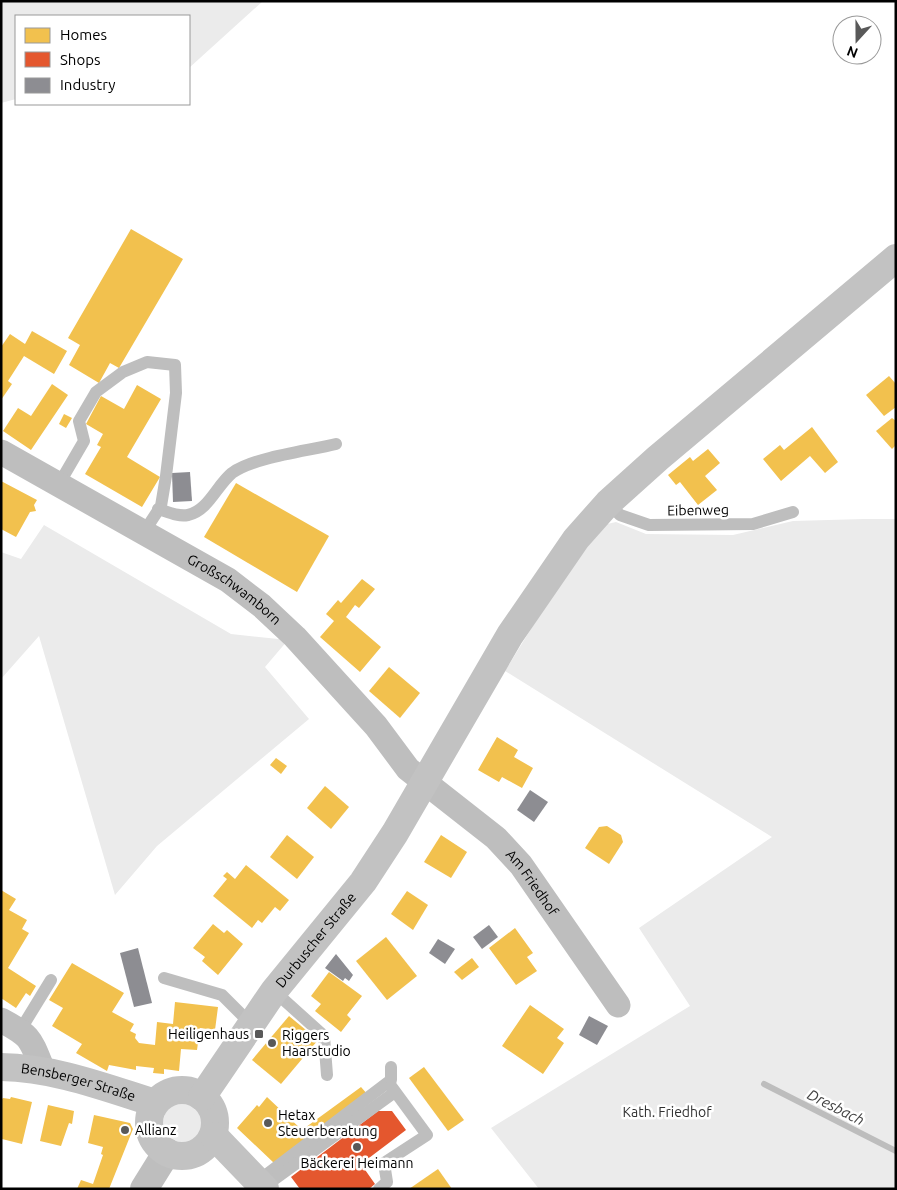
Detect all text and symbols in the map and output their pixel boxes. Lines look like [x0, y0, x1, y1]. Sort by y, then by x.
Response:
legend [15, 15, 190, 105]
north arrow [832, 15, 882, 65]
text: Homes [60, 26, 107, 43]
text: N [845, 43, 860, 61]
text: Shops [60, 51, 101, 68]
text: Industry [60, 76, 115, 93]
street label: Eibenweg [667, 501, 729, 519]
street label: Großschwamborn [184, 551, 285, 628]
street label: Am Friedhof [503, 846, 562, 919]
street label: Durbuscher Straße [272, 889, 359, 991]
place label: Heiligenhaus [168, 1026, 249, 1042]
place label: Riggers Haarstudio [282, 1027, 351, 1059]
marker: Heiligenhaus [253, 1028, 265, 1040]
marker: Riggers Haarstudio [266, 1037, 278, 1049]
street label: Bensberger Straße [20, 1060, 138, 1104]
water label: Dresbach [805, 1085, 867, 1129]
park label: Kath. Friedhof [622, 1104, 712, 1120]
place label: Hetax Steuerberatung [278, 1107, 378, 1139]
marker: Hetax Steuerberatung [262, 1117, 274, 1129]
place label: Allianz [135, 1122, 176, 1138]
marker: Allianz [119, 1124, 131, 1136]
marker: Bäckerei Heimann [351, 1141, 363, 1153]
place label: Bäckerei Heimann [301, 1155, 413, 1171]

